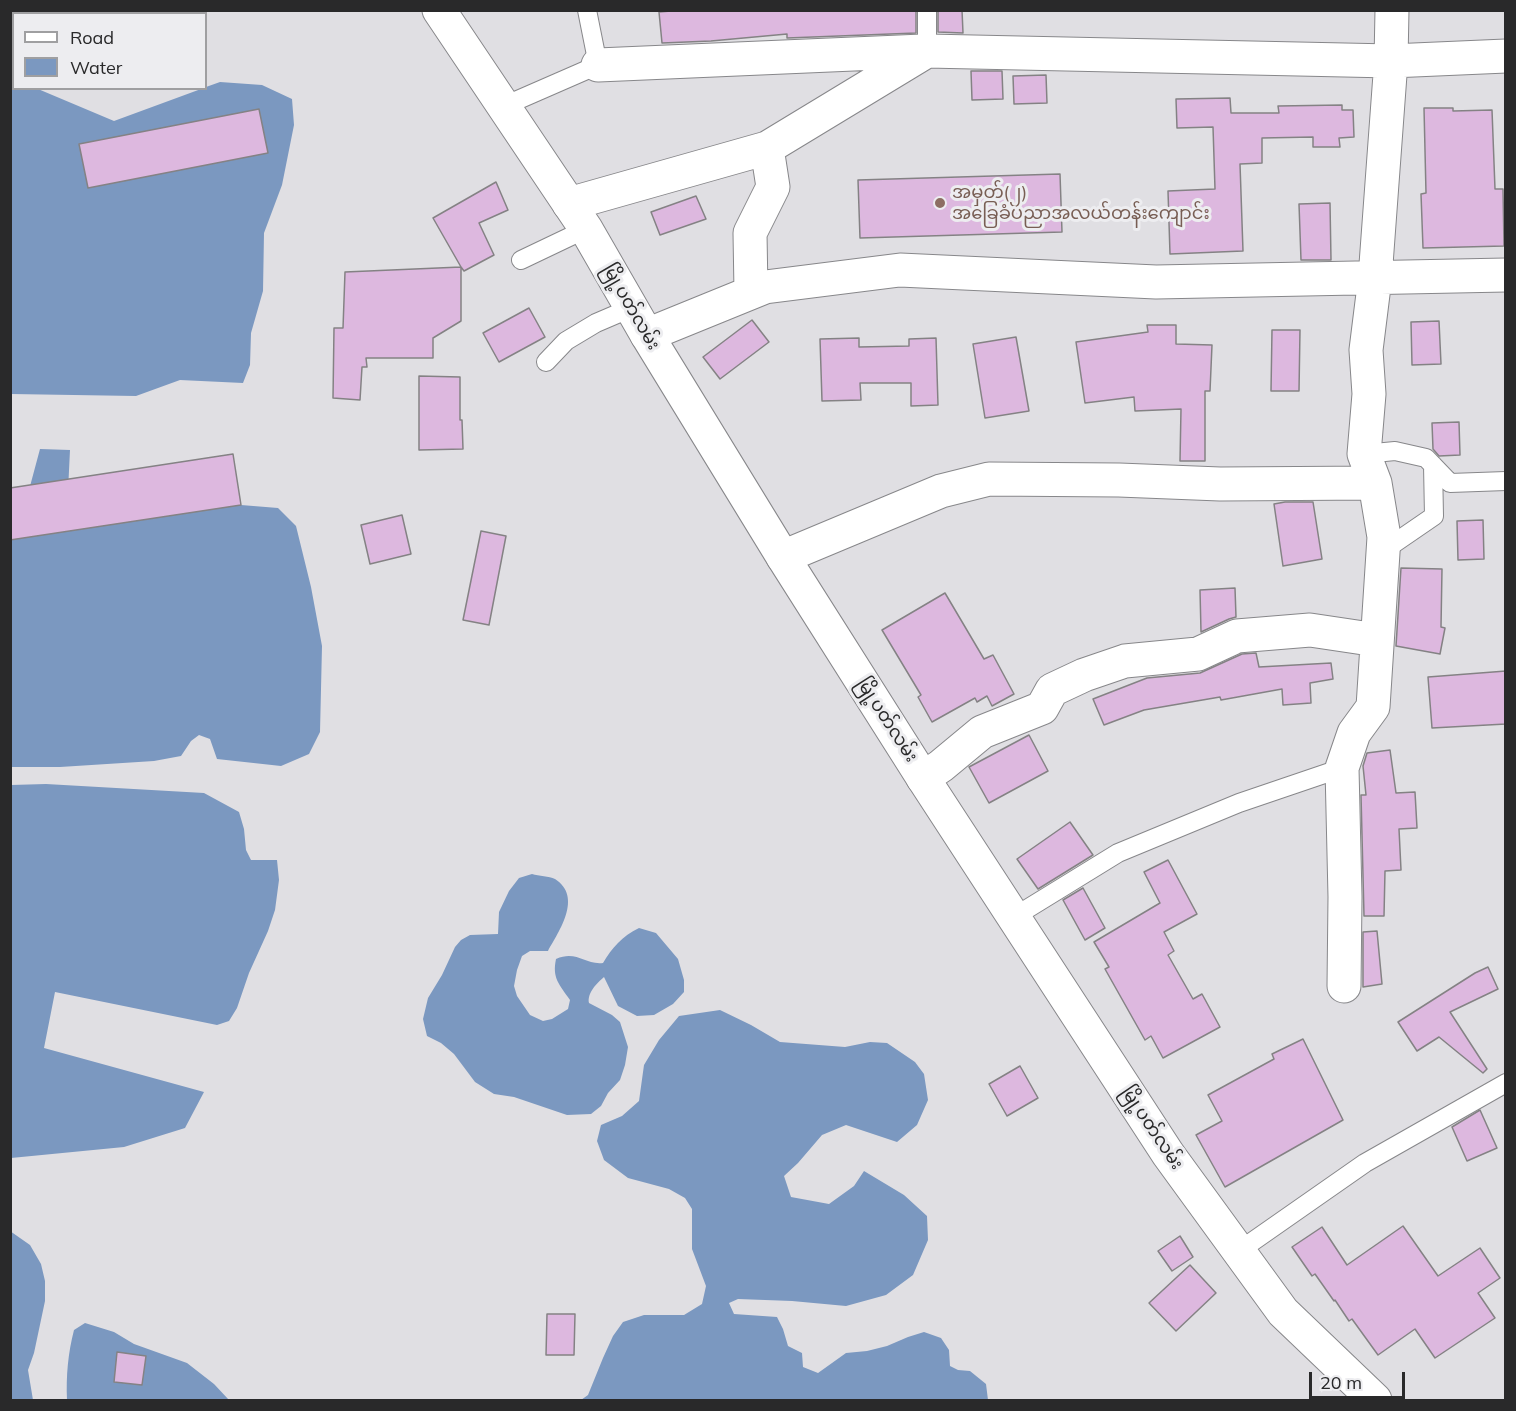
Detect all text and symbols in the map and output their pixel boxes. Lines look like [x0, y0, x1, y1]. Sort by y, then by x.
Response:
legend [12, 12, 207, 90]
text: Road [70, 26, 114, 49]
text: Water [70, 56, 122, 79]
place label: အမှတ်(၂) အခြေခံပညာအလယ်တန်းကျောင်း [952, 182, 1210, 224]
marker: အမှတ်(၂) အခြေခံပညာအလယ်တန်းကျောင်း [933, 196, 947, 210]
street label: မြို့ပတ်လမ်း [598, 260, 664, 354]
street label: မြို့ပတ်လမ်း [852, 674, 922, 766]
street label: မြို့ပတ်လမ်း [1116, 1082, 1188, 1174]
scale bar [1312, 1360, 1408, 1398]
text: 20 m [1320, 1371, 1362, 1394]

